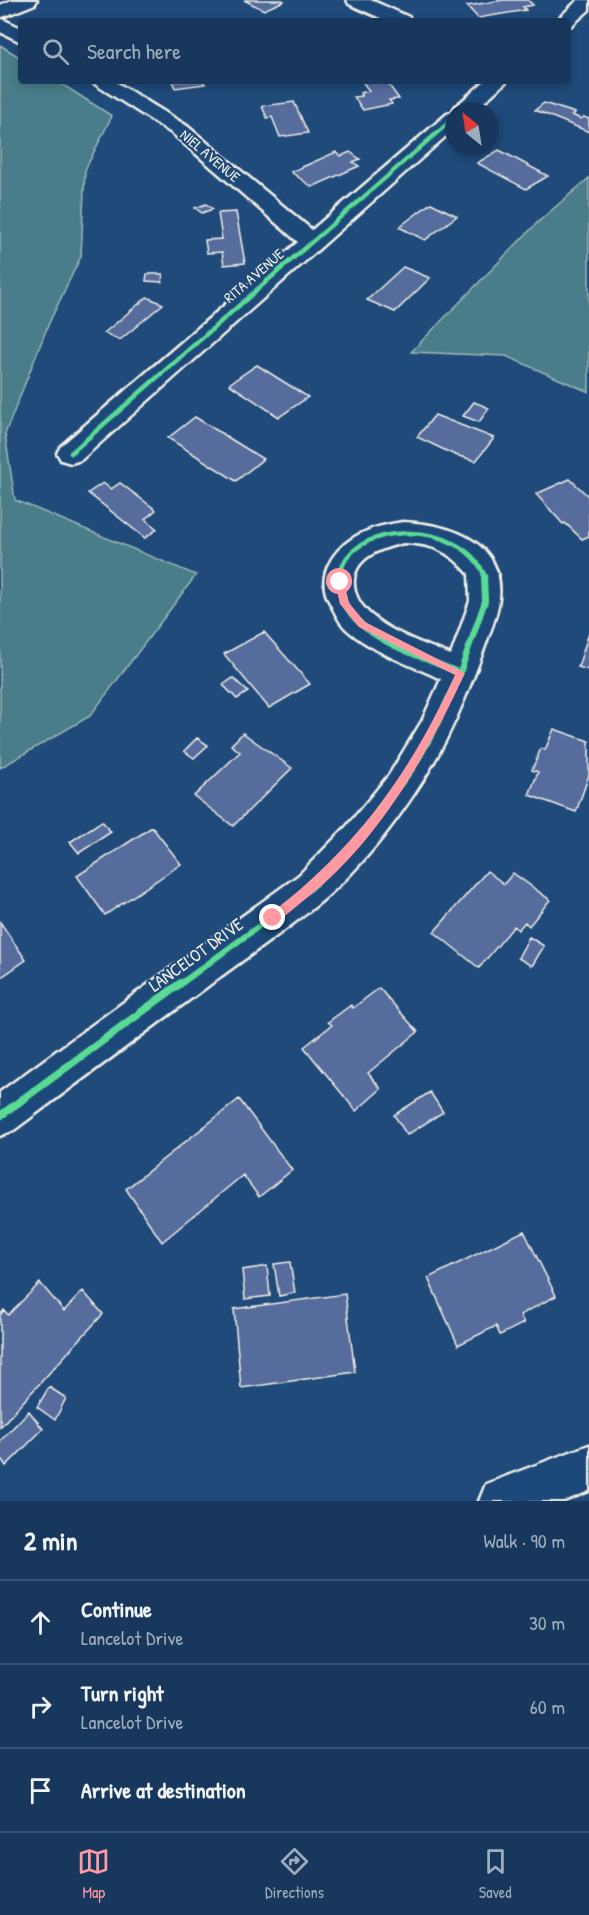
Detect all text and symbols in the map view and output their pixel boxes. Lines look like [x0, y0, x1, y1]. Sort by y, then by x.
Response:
search box [18, 18, 571, 84]
icon: search [39, 35, 72, 68]
text: Search here [87, 36, 181, 66]
north arrow [445, 102, 499, 156]
street label: NIEL AVENUE [176, 124, 245, 187]
street label: RITA AVENUE [219, 243, 289, 308]
route start [326, 568, 352, 594]
route end [259, 904, 285, 930]
street label: LANCELOT DRIVE [143, 912, 248, 997]
text: 2 min [24, 1523, 77, 1558]
text: Walk · 90 m [484, 1527, 565, 1554]
text: Continue [81, 1594, 152, 1624]
icon: ahead [24, 1606, 57, 1639]
text: 30 m [529, 1609, 565, 1636]
text: Lancelot Drive [81, 1624, 184, 1651]
text: Turn right [81, 1678, 164, 1708]
icon: right [24, 1690, 57, 1723]
text: 60 m [530, 1693, 565, 1720]
text: Lancelot Drive [81, 1708, 184, 1735]
icon: arrive [24, 1774, 57, 1807]
text: Arrive at destination [81, 1775, 246, 1805]
tab: Map [77, 1845, 110, 1903]
tab: Directions [265, 1845, 324, 1903]
tab: Saved [479, 1845, 512, 1903]

